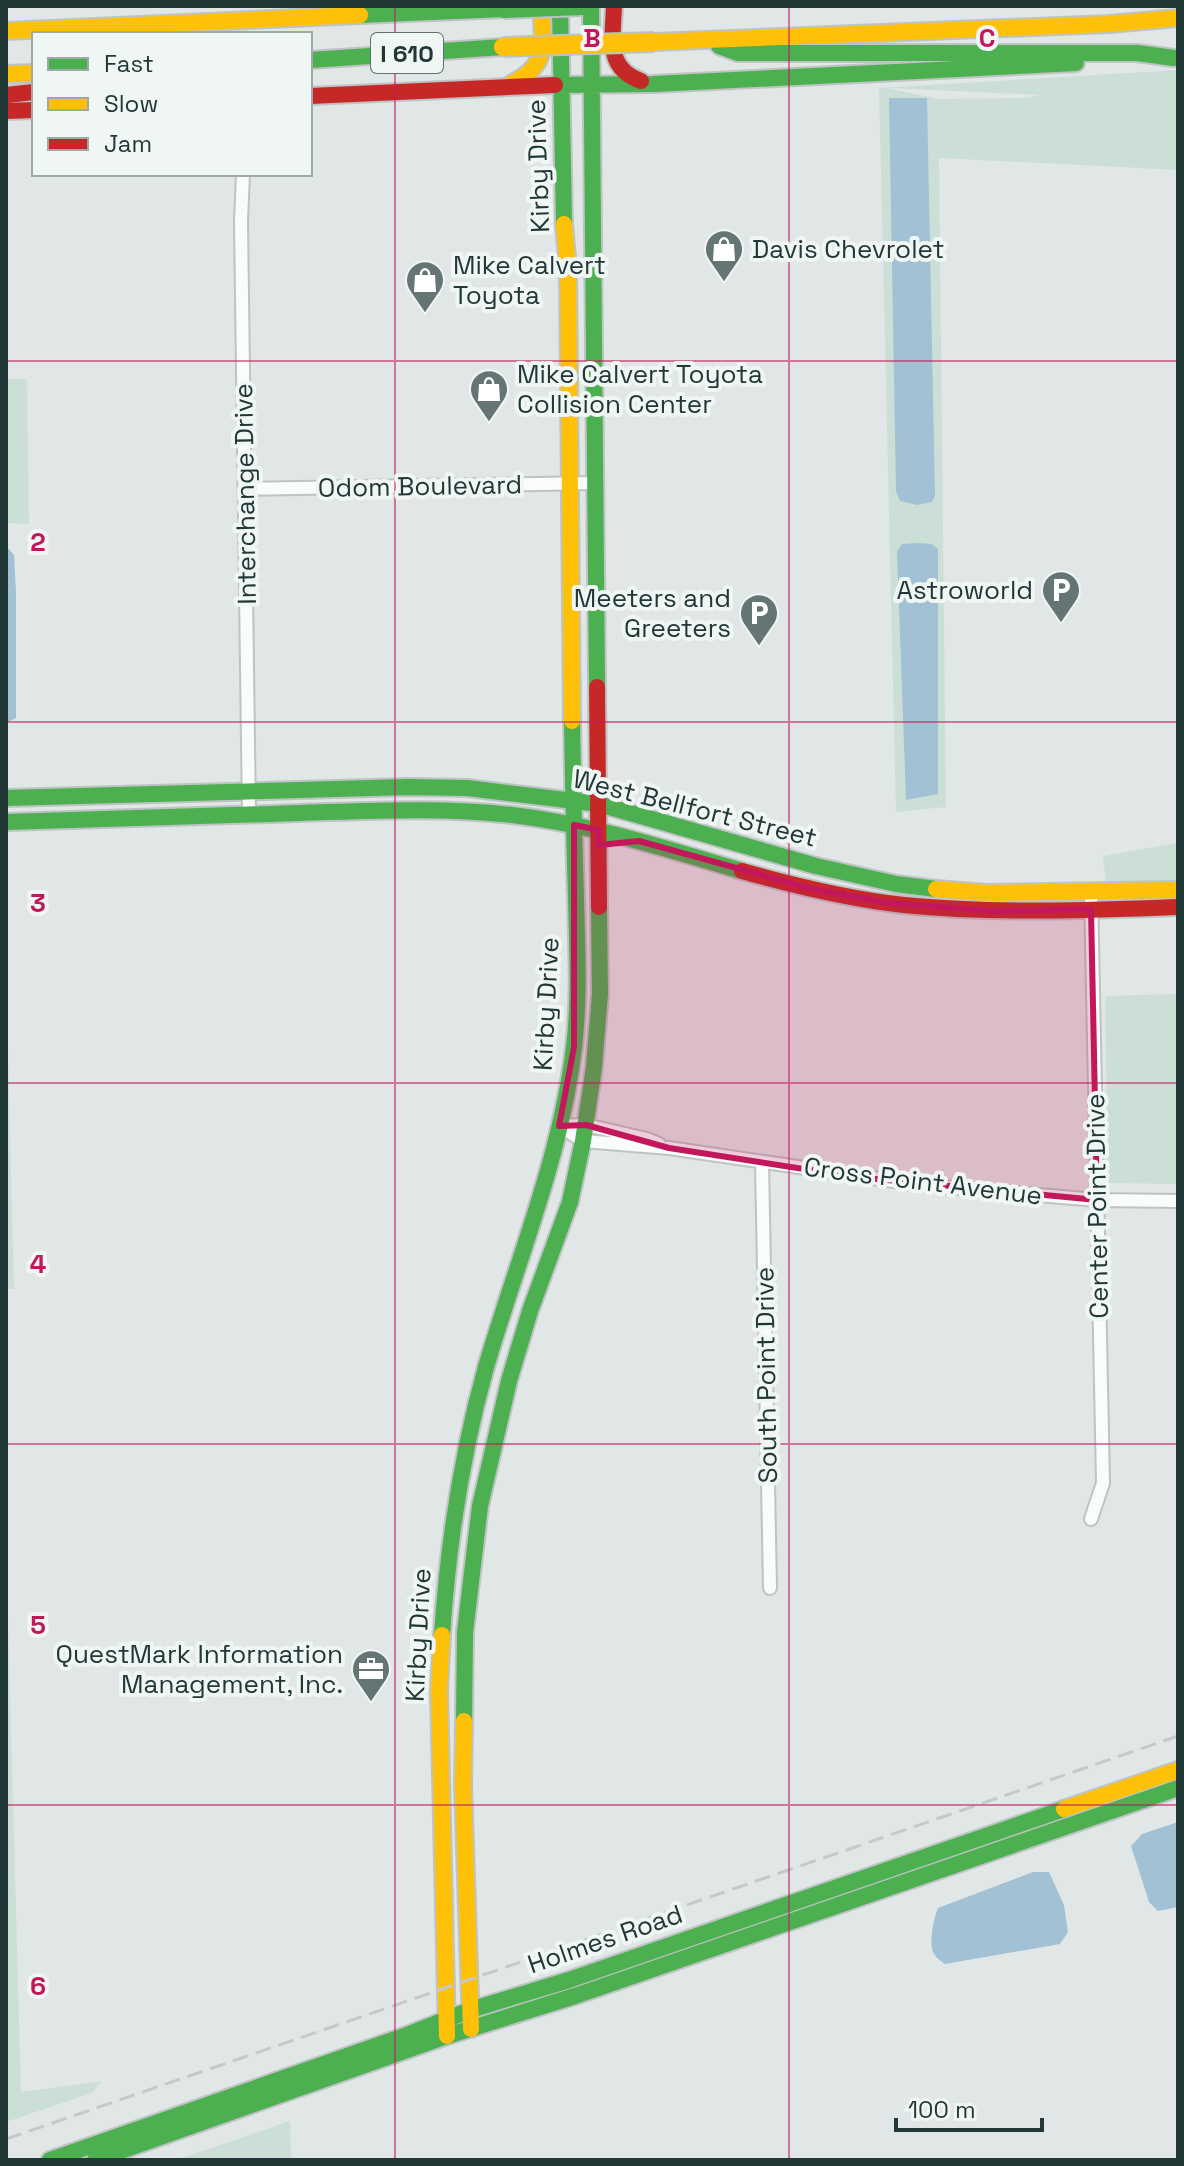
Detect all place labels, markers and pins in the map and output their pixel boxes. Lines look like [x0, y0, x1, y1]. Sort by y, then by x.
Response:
shop icon: Davis Chevrolet [703, 228, 745, 283]
place label: Davis Chevrolet [752, 232, 944, 266]
place label: Mike Calvert Toyota [453, 248, 606, 312]
shop icon: Mike Calvert Toyota [404, 259, 446, 314]
place label: Mike Calvert Toyota Collision Center [517, 357, 763, 421]
shop icon: Mike Calvert Toyota Collision Center [468, 368, 510, 423]
parking icon: Astroworld [1040, 569, 1082, 624]
place label: Astroworld [897, 573, 1033, 607]
place label: Meeters and Greeters [574, 581, 731, 645]
parking icon: Meeters and Greeters [738, 592, 780, 647]
place label: QuestMark Information Management, Inc. [56, 1637, 343, 1701]
office icon: QuestMark Information Management, Inc. [350, 1648, 392, 1703]

